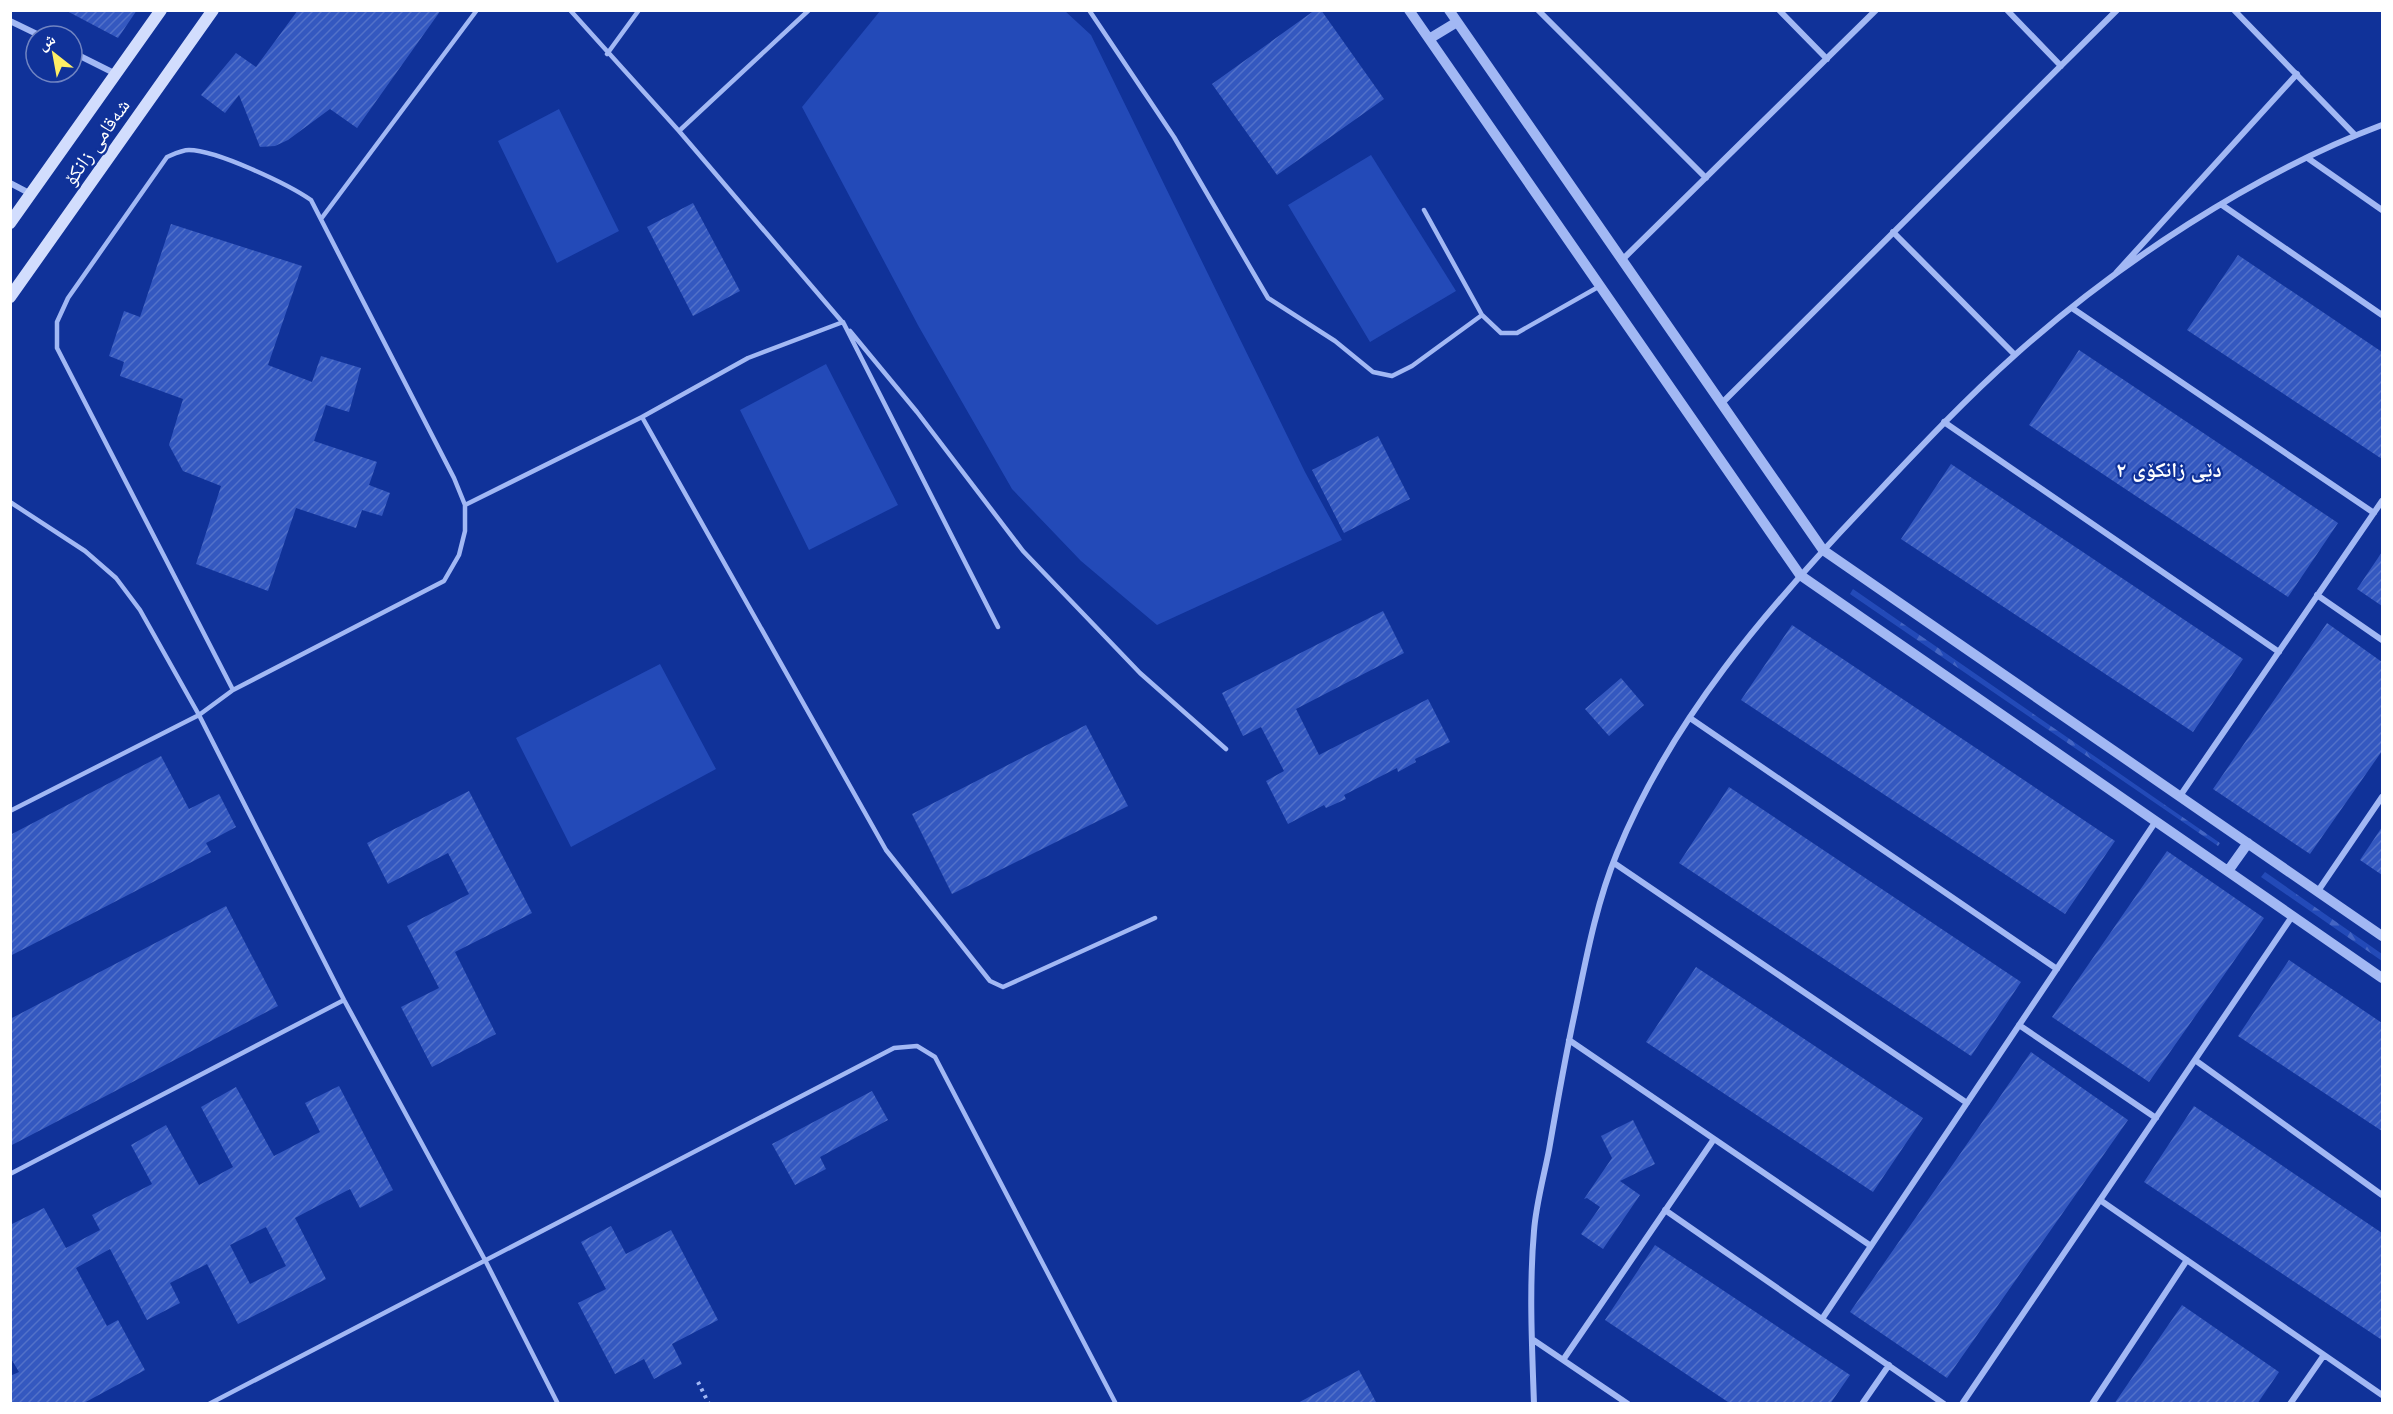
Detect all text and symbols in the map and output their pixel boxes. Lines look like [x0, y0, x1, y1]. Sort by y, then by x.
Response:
north arrow [24, 24, 84, 84]
text: ش [33, 27, 59, 55]
street label: شەقامی زانکۆ [56, 93, 135, 191]
district label: دێی زانکۆی ٢ [2116, 455, 2222, 483]

